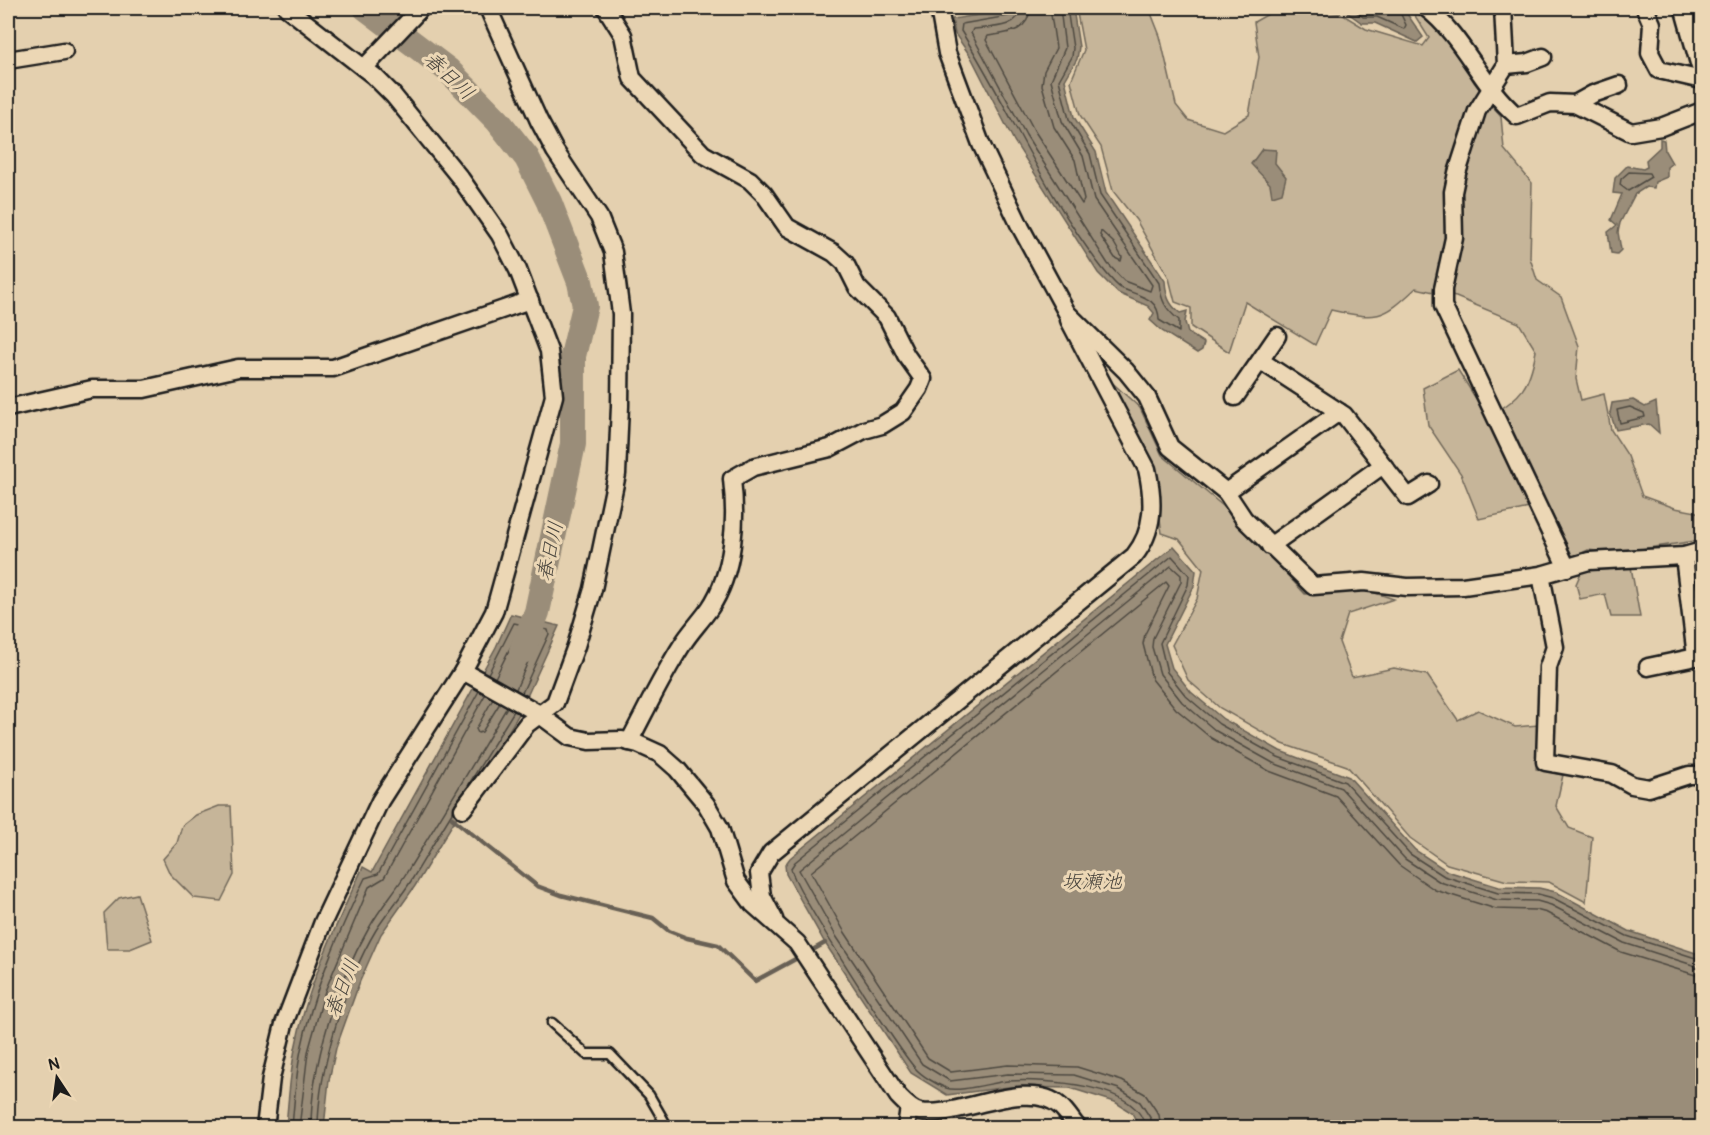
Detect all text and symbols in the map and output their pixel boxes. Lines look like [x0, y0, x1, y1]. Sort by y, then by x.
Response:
water label: 春日川 [419, 46, 479, 106]
water label: 春日川 [532, 519, 568, 583]
water label: 坂瀬池 [1062, 869, 1123, 894]
water label: 春日川 [320, 956, 364, 1020]
north arrow [27, 1048, 87, 1108]
text: N [46, 1053, 62, 1075]

